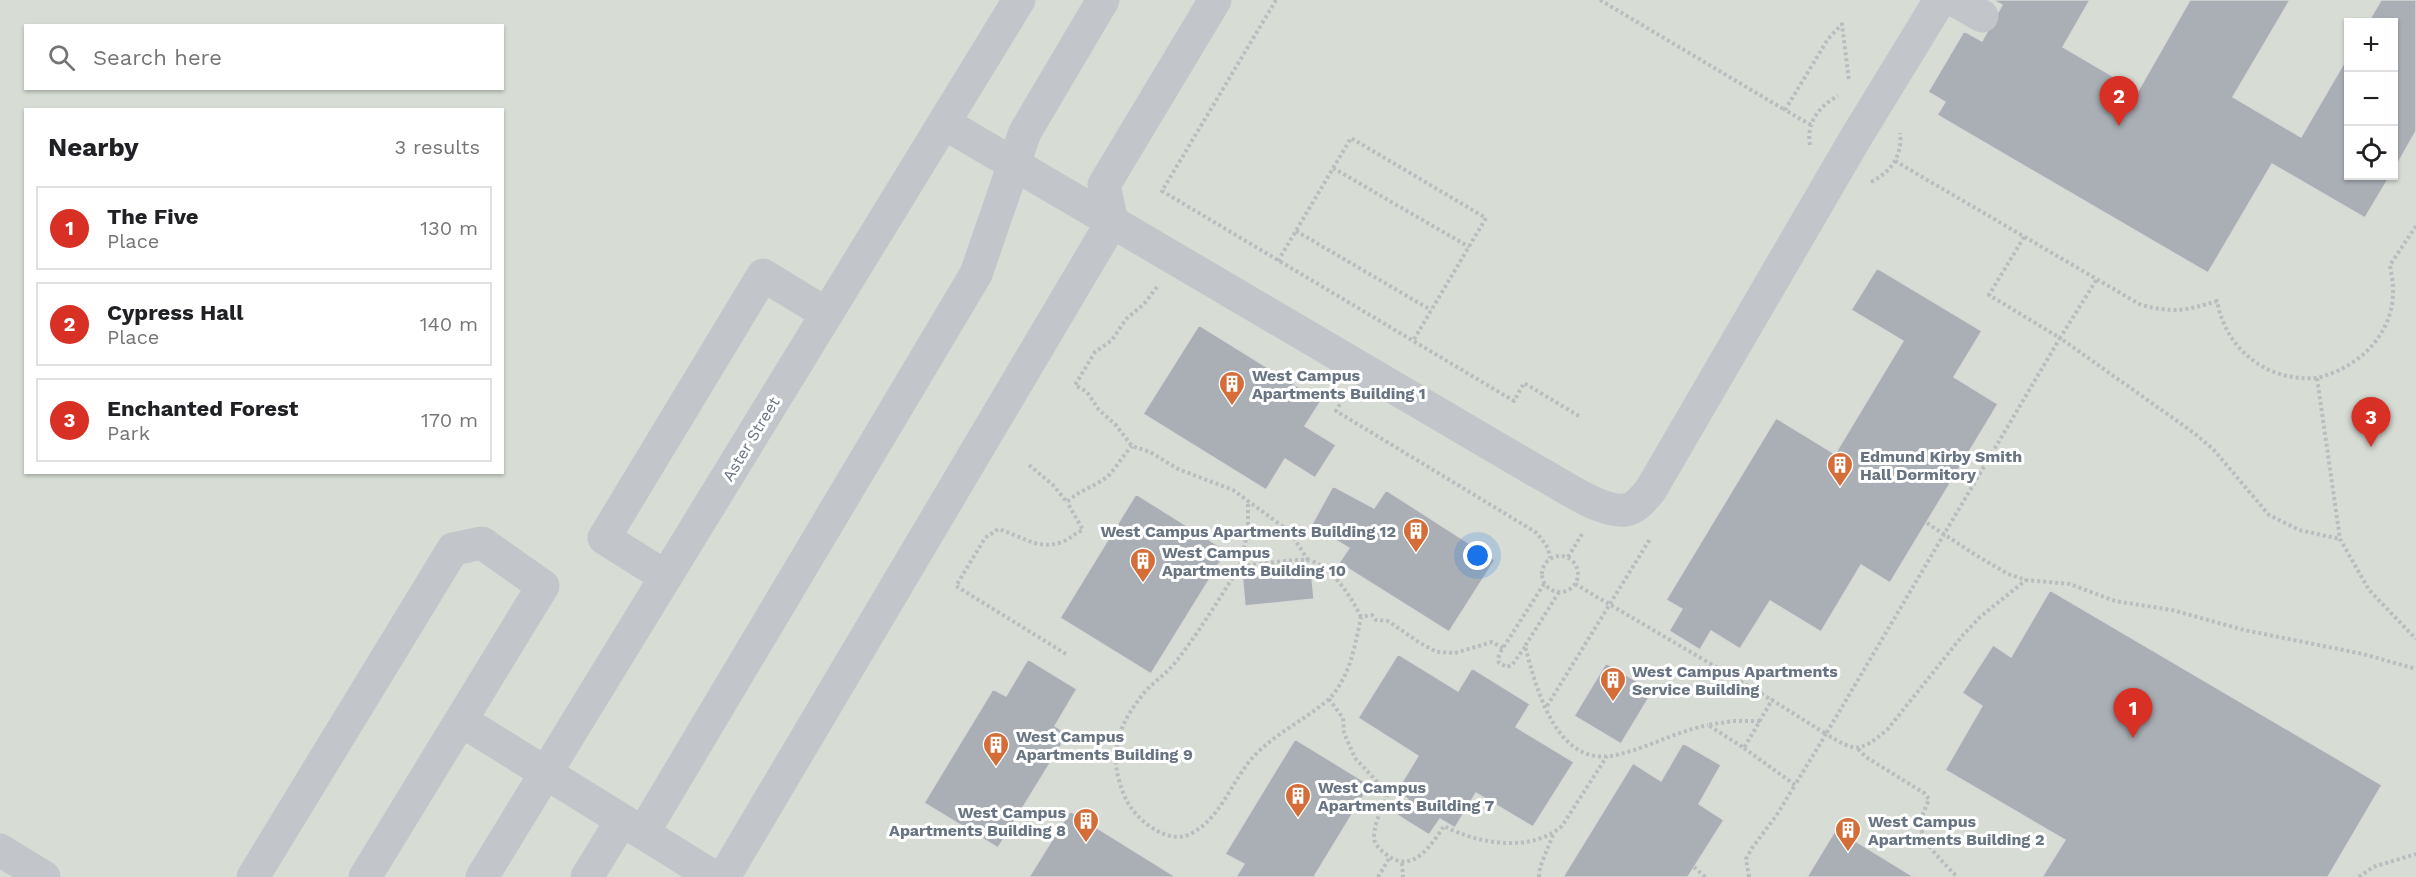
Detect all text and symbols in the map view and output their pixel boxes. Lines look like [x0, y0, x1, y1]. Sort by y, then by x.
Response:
map controls [2344, 18, 2398, 180]
button: + [2344, 18, 2398, 72]
search box [24, 24, 504, 90]
icon: search [45, 41, 78, 74]
text: Search here [93, 45, 222, 70]
button: − [2344, 72, 2398, 126]
pin: 2 [2100, 76, 2138, 126]
button: locate [2344, 126, 2398, 180]
text: Nearby [48, 132, 139, 162]
text: 3 results [395, 135, 480, 159]
text: The Five [107, 204, 199, 229]
text: 1 [65, 216, 74, 240]
text: 130 m [420, 216, 478, 240]
text: Place [107, 229, 159, 253]
text: Cypress Hall [107, 300, 243, 325]
text: 2 [64, 312, 75, 336]
text: 140 m [420, 312, 478, 336]
text: Place [107, 325, 159, 349]
place label: West Campus Apartments Building 1 [1252, 366, 1426, 403]
building icon: West Campus Apartments Building 1 [1217, 369, 1247, 407]
street label: Aster Street [718, 393, 784, 484]
text: Enchanted Forest [107, 396, 298, 421]
pin: 3 [2352, 398, 2390, 447]
text: 3 [64, 408, 75, 432]
text: 170 m [421, 408, 478, 432]
text: Park [107, 421, 150, 445]
place label: Edmund Kirby Smith Hall Dormitory [1860, 447, 2022, 484]
building icon: Edmund Kirby Smith Hall Dormitory [1825, 450, 1855, 488]
building icon: West Campus Apartments Building 12 [1401, 516, 1431, 554]
place label: West Campus Apartments Building 12 [1100, 522, 1396, 541]
your location [1463, 541, 1492, 570]
place label: West Campus Apartments Building 10 [1162, 543, 1346, 580]
building icon: West Campus Apartments Building 10 [1128, 546, 1158, 584]
place label: West Campus Apartments Service Building [1632, 662, 1838, 699]
building icon: West Campus Apartments Service Building [1598, 665, 1628, 703]
pin: 1 [2114, 688, 2152, 738]
place label: West Campus Apartments Building 9 [1016, 727, 1193, 764]
building icon: West Campus Apartments Building 9 [981, 730, 1011, 768]
place label: West Campus Apartments Building 7 [1318, 778, 1494, 815]
building icon: West Campus Apartments Building 7 [1283, 781, 1313, 819]
place label: West Campus Apartments Building 8 [889, 803, 1066, 840]
building icon: West Campus Apartments Building 8 [1071, 806, 1101, 844]
place label: West Campus Apartments Building 2 [1868, 812, 2044, 849]
building icon: West Campus Apartments Building 2 [1833, 815, 1863, 853]

